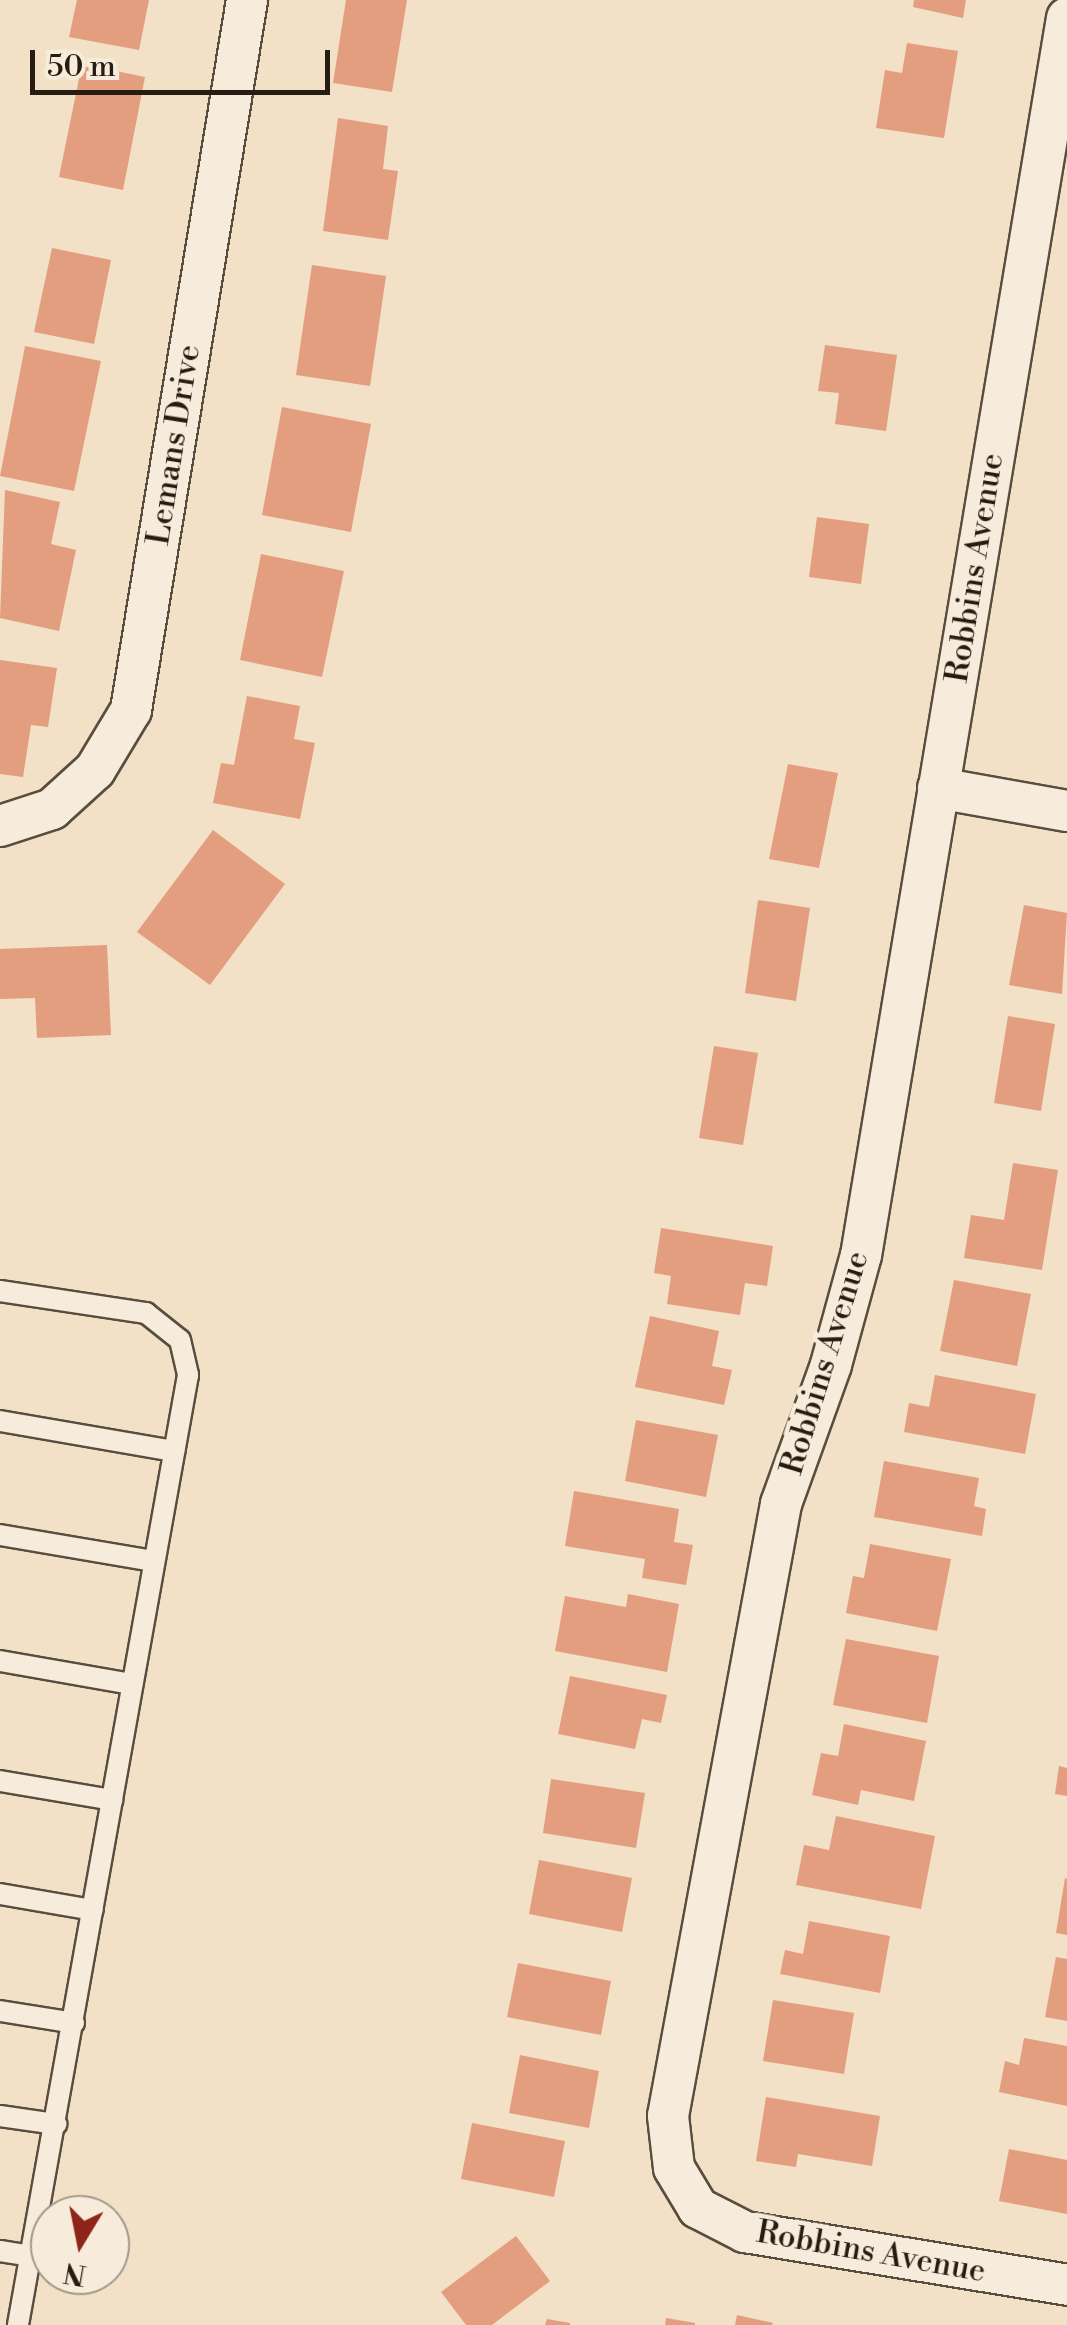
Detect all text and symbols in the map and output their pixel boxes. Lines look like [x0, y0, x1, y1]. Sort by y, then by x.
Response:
scale bar [35, 30, 335, 92]
text: 50 m [47, 48, 116, 86]
street label: Lemans Drive [139, 342, 209, 548]
street label: Robbins Avenue [938, 450, 1012, 686]
street label: Robbins Avenue [773, 1246, 877, 1480]
north arrow [30, 2195, 130, 2295]
street label: Robbins Avenue [753, 2213, 989, 2291]
text: N [61, 2254, 89, 2292]

